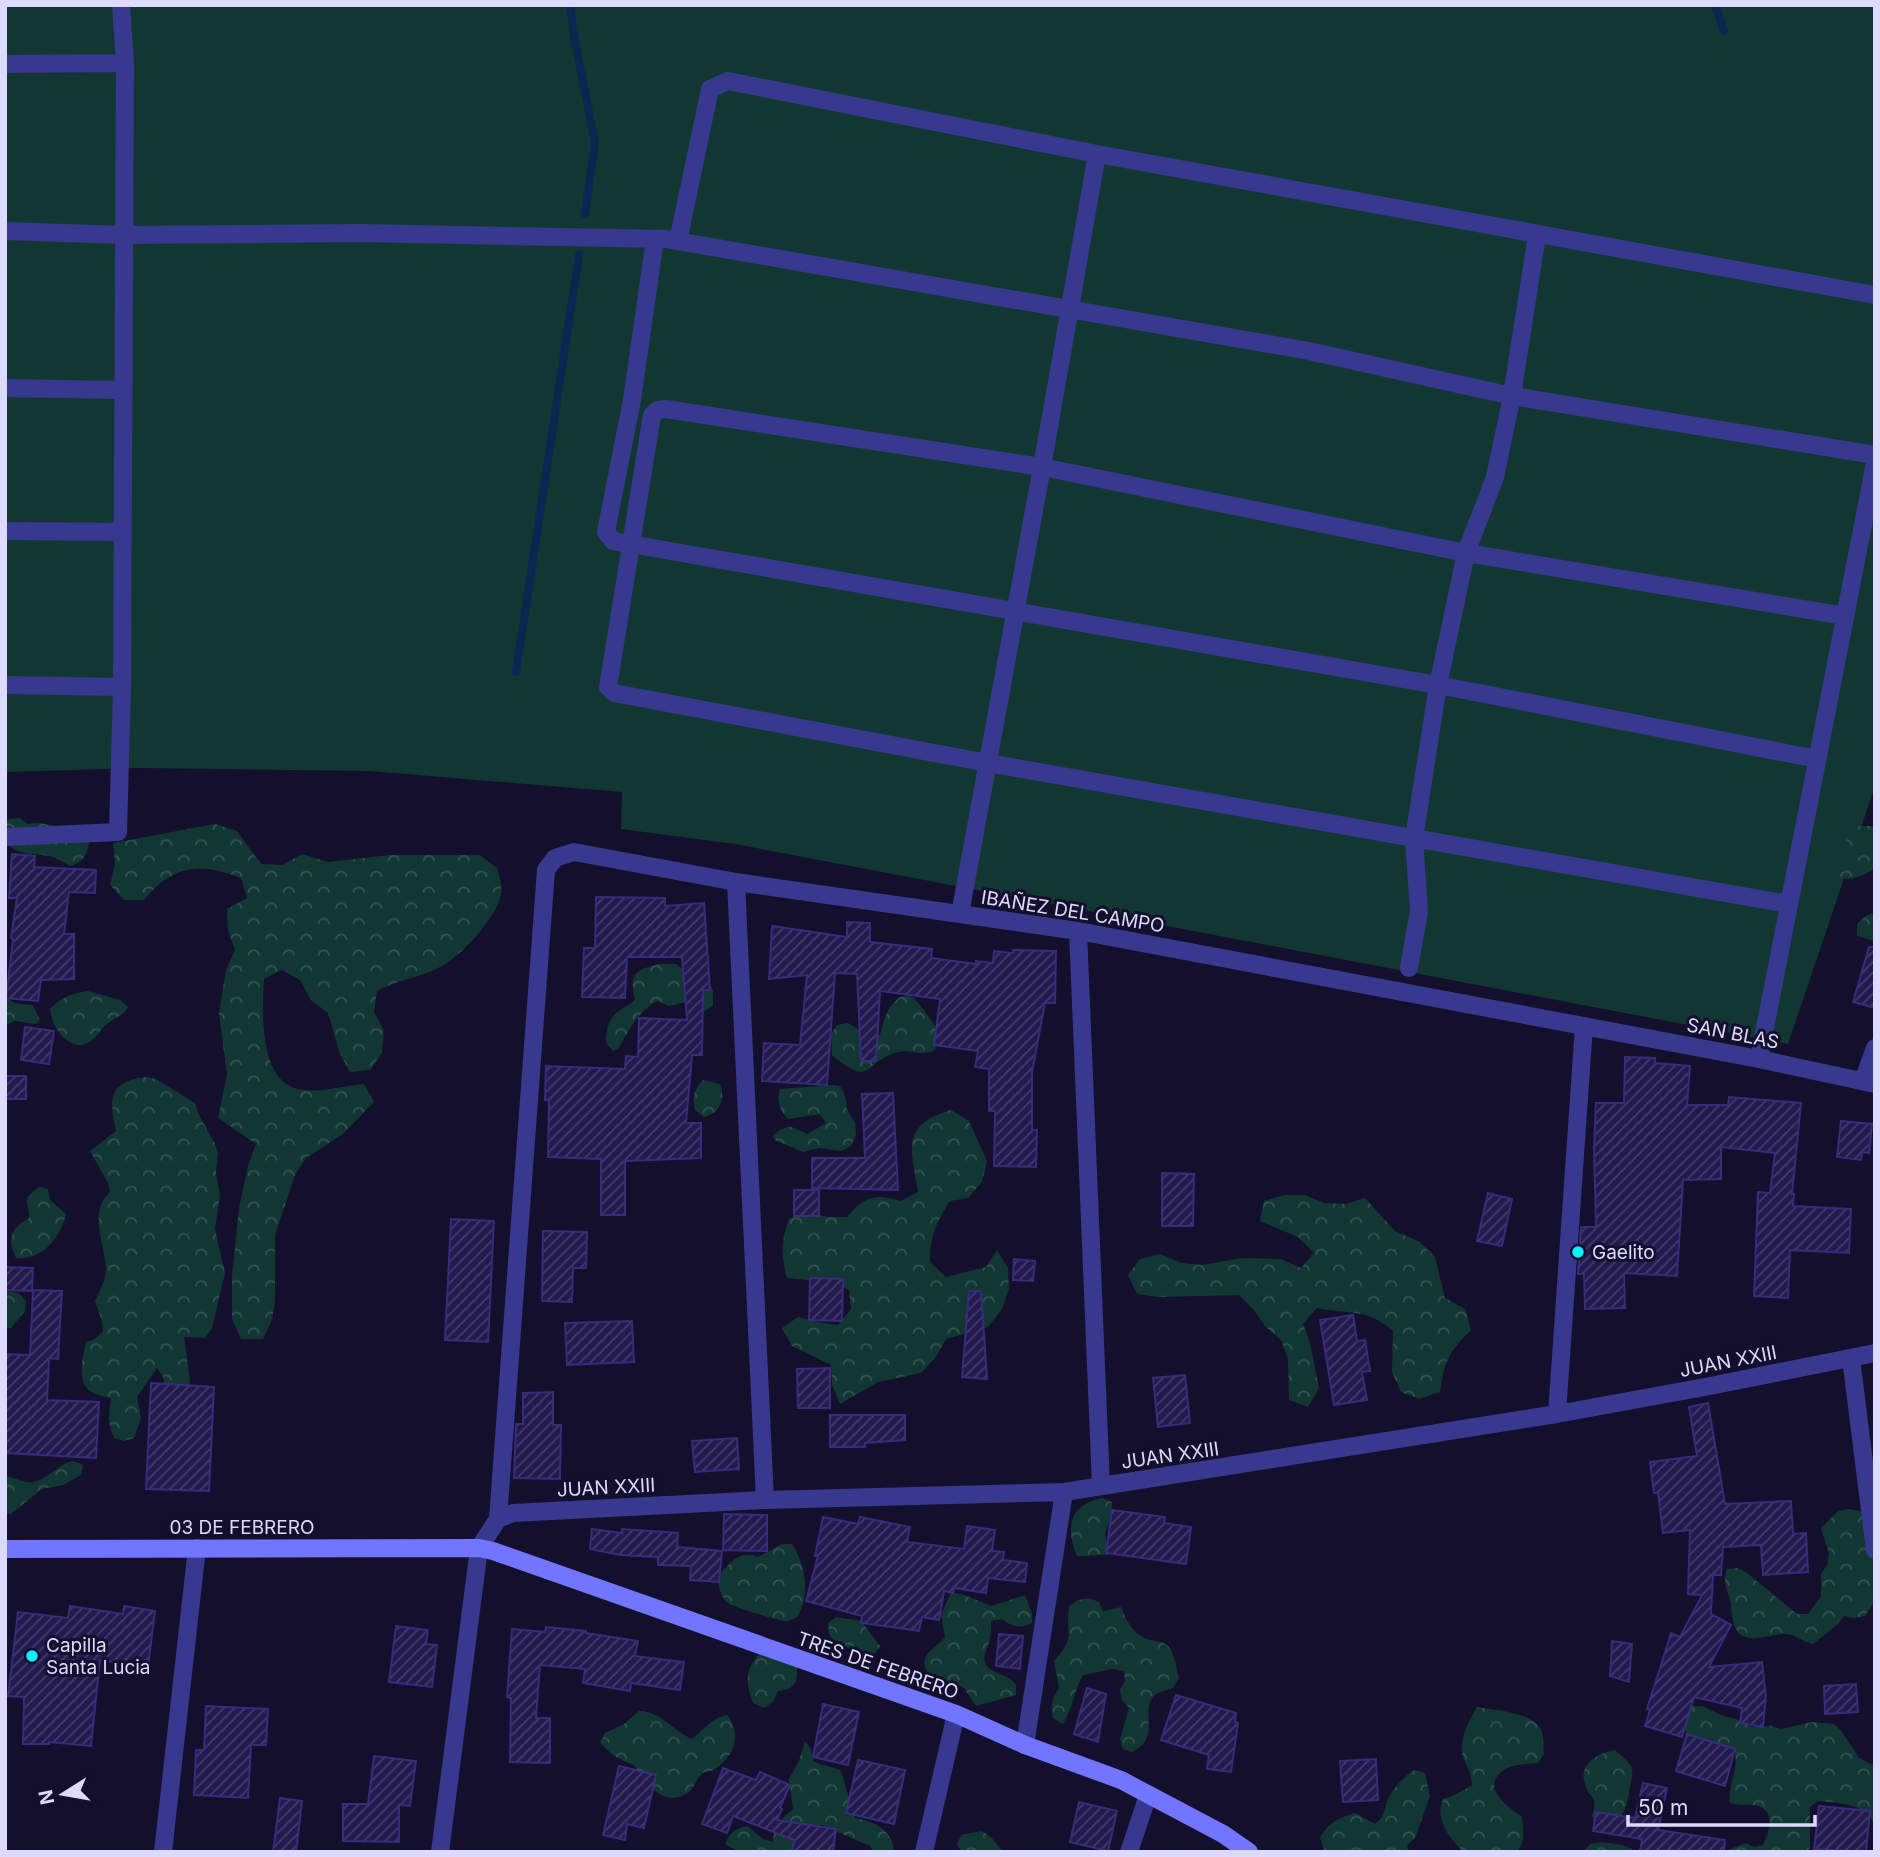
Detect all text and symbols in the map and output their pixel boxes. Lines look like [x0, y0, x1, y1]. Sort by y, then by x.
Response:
street label: IBAÑEZ DEL CAMPO [980, 886, 1166, 937]
street label: SAN BLAS [1685, 1013, 1781, 1054]
place label: Gaelito [1592, 1241, 1655, 1264]
marker: Gaelito [1570, 1244, 1586, 1260]
street label: JUAN XXIII [1678, 1341, 1779, 1382]
street label: JUAN XXIII [1120, 1437, 1220, 1474]
street label: JUAN XXIII [556, 1473, 656, 1502]
street label: 03 DE FEBRERO [169, 1516, 315, 1539]
street label: TRES DE FEBRERO [794, 1627, 962, 1704]
place label: Capilla Santa Lucia [46, 1634, 151, 1679]
marker: Capilla Santa Lucia [24, 1648, 40, 1664]
north arrow [28, 1759, 98, 1829]
scale bar [1628, 1784, 1815, 1828]
text: N [34, 1788, 59, 1806]
text: 50 m [1638, 1795, 1688, 1820]

